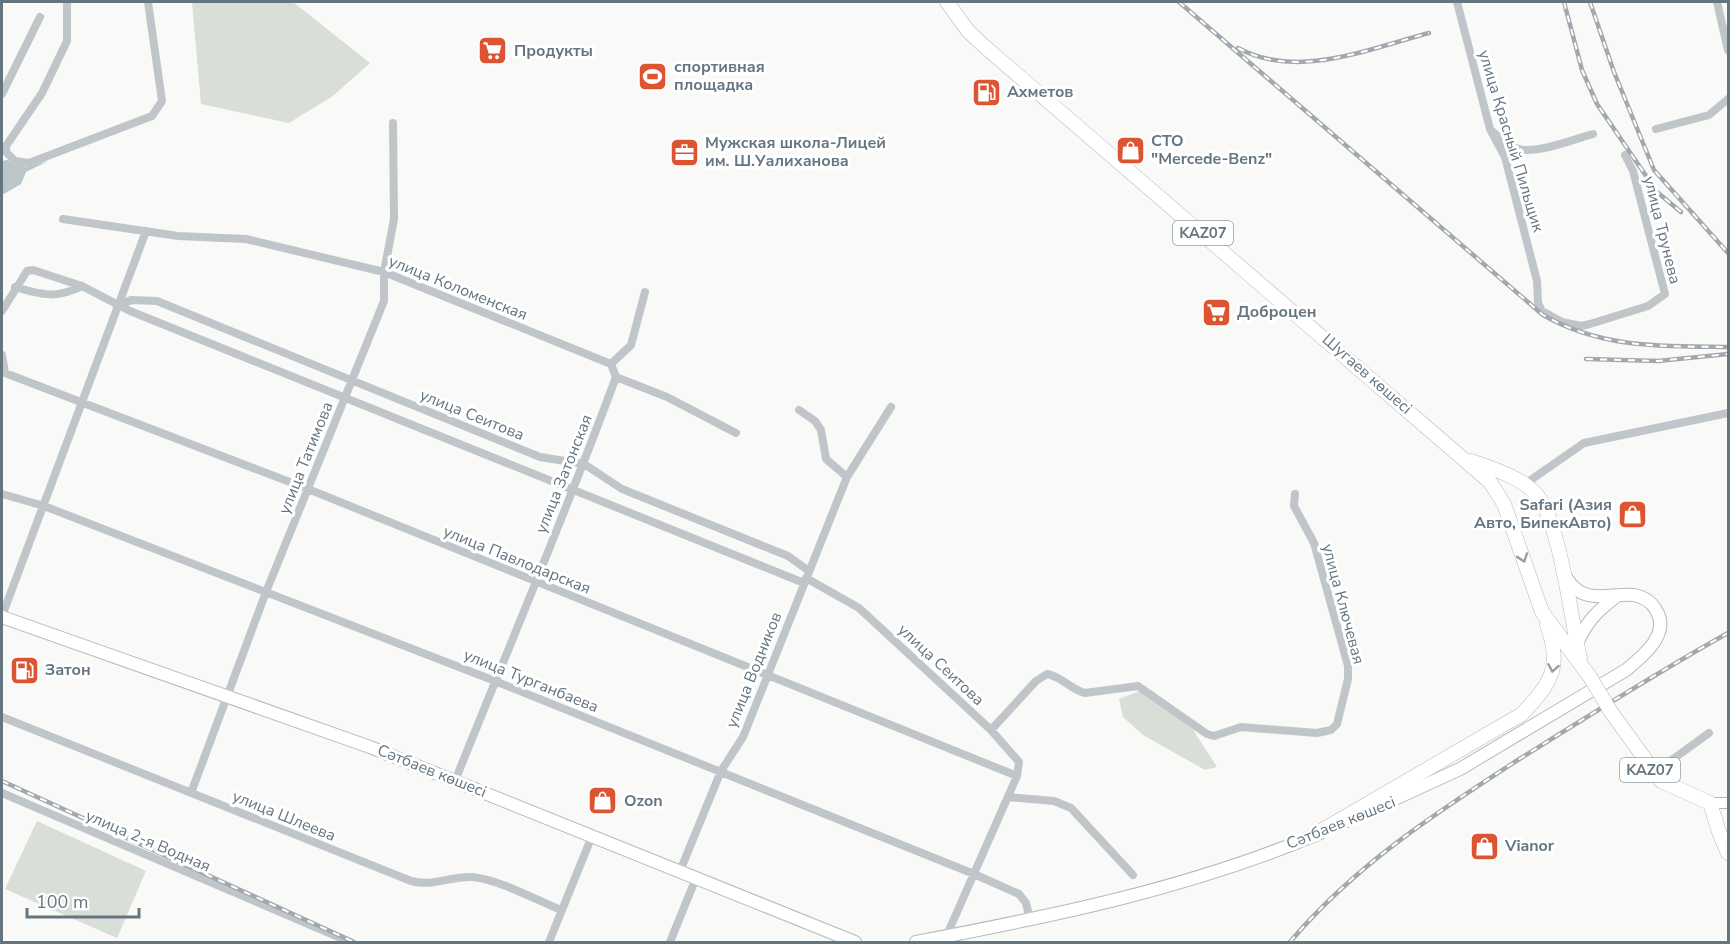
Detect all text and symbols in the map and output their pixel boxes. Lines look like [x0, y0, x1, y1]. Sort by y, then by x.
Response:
supermarket icon: Продукты [477, 35, 509, 67]
place label: Продукты [514, 40, 593, 62]
street label: улица Красный Пильщик [1473, 47, 1549, 235]
place label: спортивная площадка [674, 56, 765, 96]
sports icon: спортивная площадка [637, 60, 669, 92]
fuel station icon: Ахметов [970, 76, 1002, 108]
place label: Ахметов [1007, 81, 1073, 103]
place label: СТО "Mercede-Benz" [1151, 130, 1272, 170]
place label: Мужская школа-Лицей им. Ш.Уалиханова [705, 132, 886, 172]
shop icon: СТО "Mercede-Benz" [1114, 134, 1146, 166]
office icon: Мужская школа-Лицей им. Ш.Уалиханова [668, 136, 700, 168]
street label: улица Трунева [1638, 174, 1686, 286]
road number: KAZ07 [1173, 221, 1233, 245]
street label: улица Коломенская [385, 250, 531, 326]
supermarket icon: Доброцен [1200, 296, 1232, 328]
place label: Доброцен [1237, 301, 1317, 323]
street label: Шугаев көшесі [1317, 329, 1417, 419]
street label: улица Сеитова [416, 384, 528, 446]
street label: улица Татимова [273, 399, 339, 517]
street label: улица Затонская [530, 411, 598, 537]
place label: Safari (Азия Авто, БипекАвто) [1474, 494, 1612, 534]
shop icon: Safari (Азия Авто, БипекАвто) [1617, 498, 1649, 530]
street label: улица Павлодарская [440, 520, 594, 600]
street label: улица Ключевая [1316, 541, 1370, 667]
one-way arrow [1515, 552, 1528, 563]
street label: улица Водников [721, 609, 787, 731]
street label: улица Сеитова [893, 619, 989, 711]
street label: улица Турганбаева [460, 644, 602, 718]
fuel station icon: Затон [8, 654, 40, 686]
place label: Затон [45, 659, 91, 681]
one-way arrow [1547, 663, 1559, 673]
street label: Сәтбаев көшесі [374, 739, 490, 803]
road number: KAZ07 [1620, 758, 1680, 782]
street label: улица Шлеева [229, 785, 339, 847]
shop icon: Ozon [587, 785, 619, 817]
place label: Ozon [624, 790, 663, 812]
street label: Сәтбаев көшесі [1283, 791, 1399, 855]
street label: улица 2-я Водная [82, 805, 214, 877]
shop icon: Vianor [1468, 830, 1500, 862]
place label: Vianor [1504, 835, 1555, 857]
scale bar [27, 881, 140, 919]
text: 100 m [36, 890, 88, 914]

